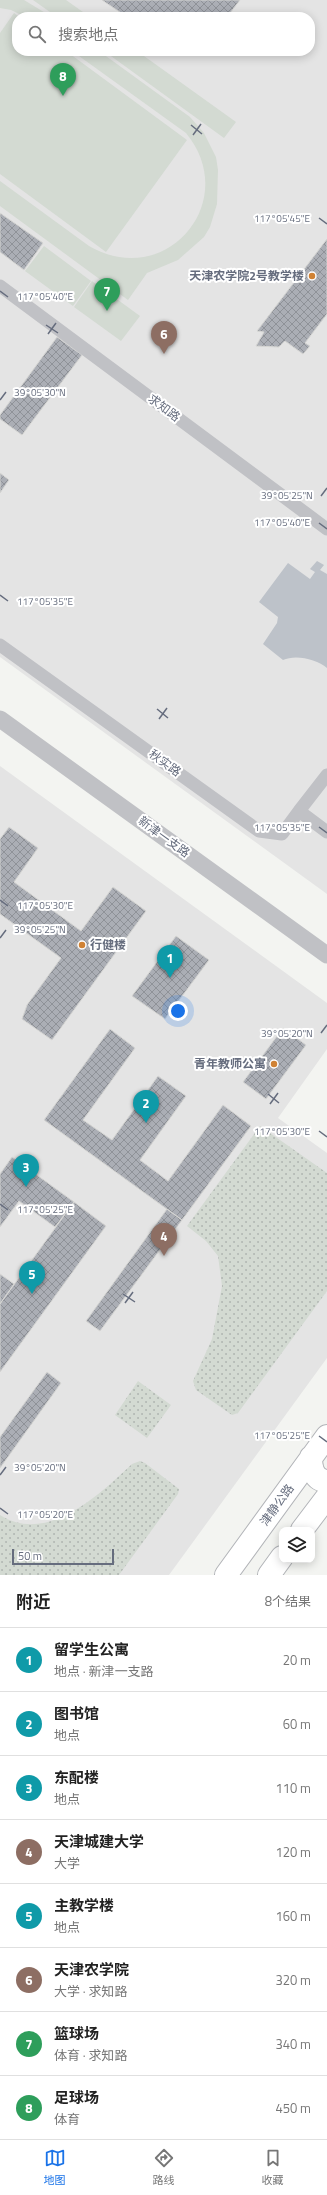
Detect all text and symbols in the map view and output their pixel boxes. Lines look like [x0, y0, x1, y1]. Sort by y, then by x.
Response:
search box [12, 12, 315, 56]
icon: search [26, 23, 48, 45]
text: 搜索地点 [58, 23, 118, 46]
pin: 8 [50, 63, 76, 96]
text: 117°05'45"E [254, 211, 311, 226]
place label: 天津农学院2号教学楼 [189, 266, 304, 285]
marker: 天津农学院2号教学楼 [307, 271, 317, 281]
pin: 7 [94, 278, 120, 311]
text: 117°05'40"E [17, 289, 74, 304]
pin: 6 [151, 321, 177, 354]
text: 39°05'30"N [14, 385, 66, 400]
street label: 求知路 [144, 389, 184, 426]
text: 39°05'25"N [261, 488, 313, 503]
text: 117°05'40"E [254, 515, 311, 530]
text: 117°05'35"E [17, 594, 74, 609]
street label: 秋实路 [145, 744, 185, 781]
street label: 新津一支路 [134, 811, 194, 862]
text: 117°05'35"E [254, 820, 311, 835]
text: 117°05'30"E [17, 898, 74, 913]
text: 39°05'25"N [14, 922, 66, 937]
place label: 行健楼 [90, 935, 126, 954]
marker: 行健楼 [77, 940, 87, 950]
pin: 1 [157, 945, 183, 978]
your location [168, 1001, 188, 1021]
text: 39°05'20"N [261, 1026, 313, 1041]
place label: 青年教师公寓 [194, 1054, 266, 1073]
marker: 青年教师公寓 [269, 1059, 279, 1069]
pin: 2 [133, 1090, 159, 1123]
text: 117°05'30"E [254, 1124, 311, 1139]
pin: 3 [13, 1154, 39, 1187]
text: 117°05'25"E [17, 1202, 74, 1217]
pin: 4 [151, 1223, 177, 1256]
pin: 5 [19, 1261, 45, 1294]
text: 117°05'25"E [254, 1428, 311, 1443]
text: 39°05'20"N [14, 1460, 66, 1475]
street label: 津静公路 [255, 1480, 298, 1530]
text: 117°05'20"E [17, 1507, 74, 1522]
map controls [279, 1527, 315, 1563]
button: layers [279, 1527, 315, 1563]
scale bar [12, 1547, 114, 1566]
text: 50 m [18, 1548, 42, 1564]
text: 附近 [16, 1589, 50, 1615]
text: 8个结果 [265, 1591, 311, 1611]
text: 留学生公寓 [54, 1638, 129, 1661]
text: 1 [25, 1650, 33, 1670]
text: 20 m [283, 1650, 311, 1670]
text: 地点 · 新津一支路 [54, 1661, 154, 1681]
text: 图书馆 [54, 1702, 99, 1725]
text: 2 [25, 1714, 33, 1734]
text: 60 m [283, 1714, 311, 1734]
text: 地点 [54, 1725, 80, 1745]
text: 东配楼 [54, 1766, 99, 1789]
text: 3 [25, 1778, 33, 1798]
text: 110 m [275, 1778, 311, 1798]
text: 地点 [54, 1789, 80, 1809]
text: 天津城建大学 [54, 1830, 144, 1853]
text: 4 [25, 1842, 33, 1862]
text: 120 m [275, 1842, 311, 1862]
text: 大学 [54, 1853, 80, 1873]
text: 主教学楼 [54, 1894, 114, 1917]
text: 5 [25, 1906, 33, 1926]
text: 160 m [275, 1906, 311, 1926]
text: 地点 [54, 1917, 80, 1937]
text: 天津农学院 [54, 1958, 129, 1981]
text: 6 [25, 1970, 33, 1990]
text: 320 m [275, 1970, 311, 1990]
text: 大学 · 求知路 [54, 1981, 128, 2001]
text: 篮球场 [54, 2022, 99, 2045]
text: 7 [25, 2034, 33, 2054]
text: 340 m [275, 2034, 311, 2054]
text: 体育 · 求知路 [54, 2045, 128, 2065]
text: 足球场 [54, 2086, 99, 2109]
text: 8 [25, 2098, 33, 2118]
text: 450 m [275, 2098, 311, 2118]
text: 体育 [54, 2109, 80, 2129]
tab: 地图 [44, 2147, 66, 2188]
tab: 路线 [153, 2147, 175, 2188]
tab: 收藏 [262, 2147, 284, 2188]

